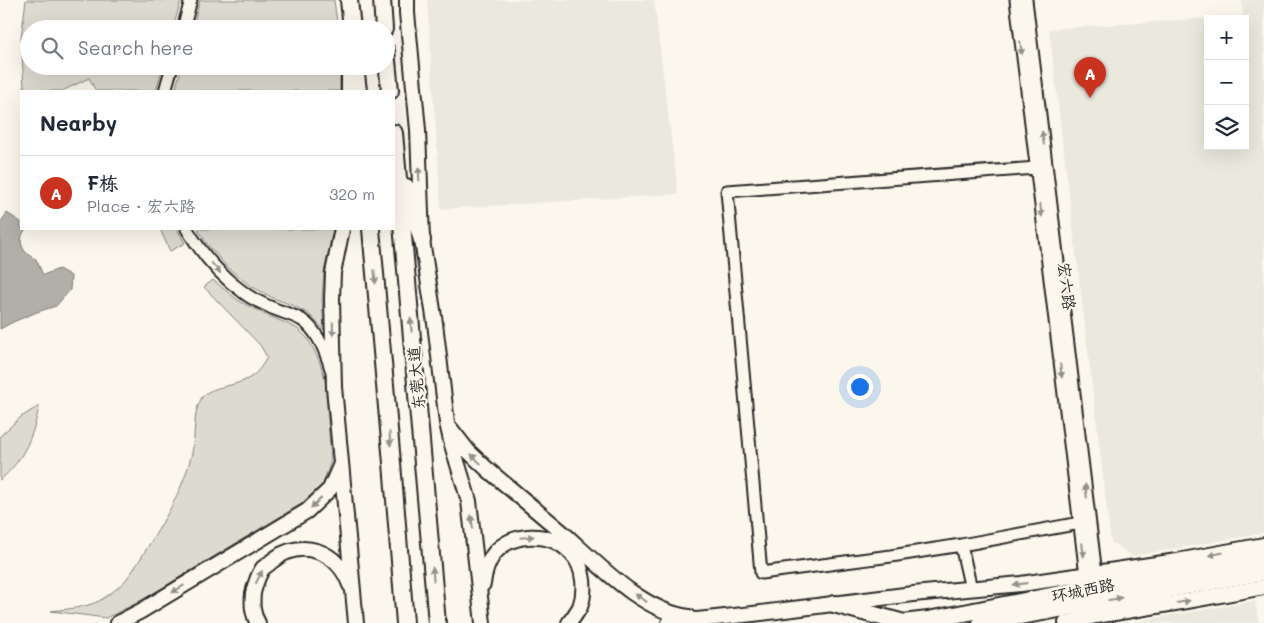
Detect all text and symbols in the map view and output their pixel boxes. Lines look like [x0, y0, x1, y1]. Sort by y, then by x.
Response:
map controls [1204, 15, 1249, 150]
button: + [1204, 15, 1249, 60]
search box [20, 20, 395, 75]
icon: search [38, 34, 66, 62]
text: Search here [78, 35, 194, 60]
one-way arrow [1017, 41, 1025, 57]
pin: A [1074, 57, 1106, 98]
button: − [1204, 60, 1249, 105]
button: layers [1204, 105, 1249, 150]
text: Nearby [40, 109, 117, 136]
one-way arrow [1039, 130, 1047, 146]
one-way arrow [415, 166, 423, 182]
text: F栋 [87, 170, 118, 195]
text: A [50, 183, 62, 204]
text: 320 m [329, 183, 375, 204]
text: Place · 宏六路 [87, 195, 195, 216]
one-way arrow [1037, 202, 1045, 218]
street label: 宏六路 [1054, 261, 1081, 311]
one-way arrow [210, 262, 221, 275]
one-way arrow [371, 270, 379, 286]
one-way arrow [407, 317, 415, 333]
one-way arrow [329, 321, 337, 337]
street label: 东莞大道 [402, 345, 429, 411]
one-way arrow [1057, 363, 1065, 379]
your location [847, 374, 873, 400]
one-way arrow [386, 431, 394, 447]
one-way arrow [471, 453, 483, 465]
one-way arrow [1082, 482, 1090, 498]
one-way arrow [310, 497, 322, 509]
one-way arrow [468, 514, 476, 530]
one-way arrow [519, 533, 535, 541]
one-way arrow [1079, 542, 1087, 558]
one-way arrow [1208, 550, 1224, 558]
one-way arrow [429, 566, 437, 582]
one-way arrow [255, 570, 263, 584]
street label: 环城西路 [1049, 573, 1116, 606]
one-way arrow [1012, 580, 1028, 588]
one-way arrow [171, 584, 184, 593]
one-way arrow [634, 593, 647, 602]
one-way arrow [1107, 595, 1123, 603]
one-way arrow [1175, 597, 1191, 605]

